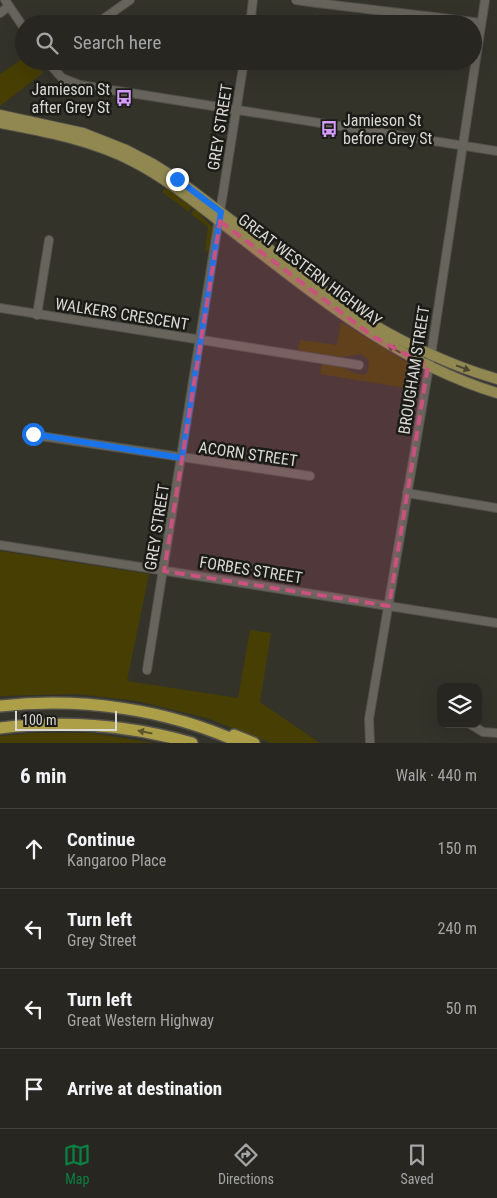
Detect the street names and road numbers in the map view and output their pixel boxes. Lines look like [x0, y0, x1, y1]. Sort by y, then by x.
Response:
street label: GREY STREET [204, 82, 236, 172]
street label: GREAT WESTERN HIGHWAY [235, 210, 386, 330]
street label: WALKERS CRESCENT [54, 294, 190, 334]
street label: BROUGHAM STREET [394, 304, 434, 436]
street label: ACORN STREET [197, 438, 299, 470]
street label: GREY STREET [141, 482, 173, 572]
street label: FORBES STREET [198, 552, 304, 588]

